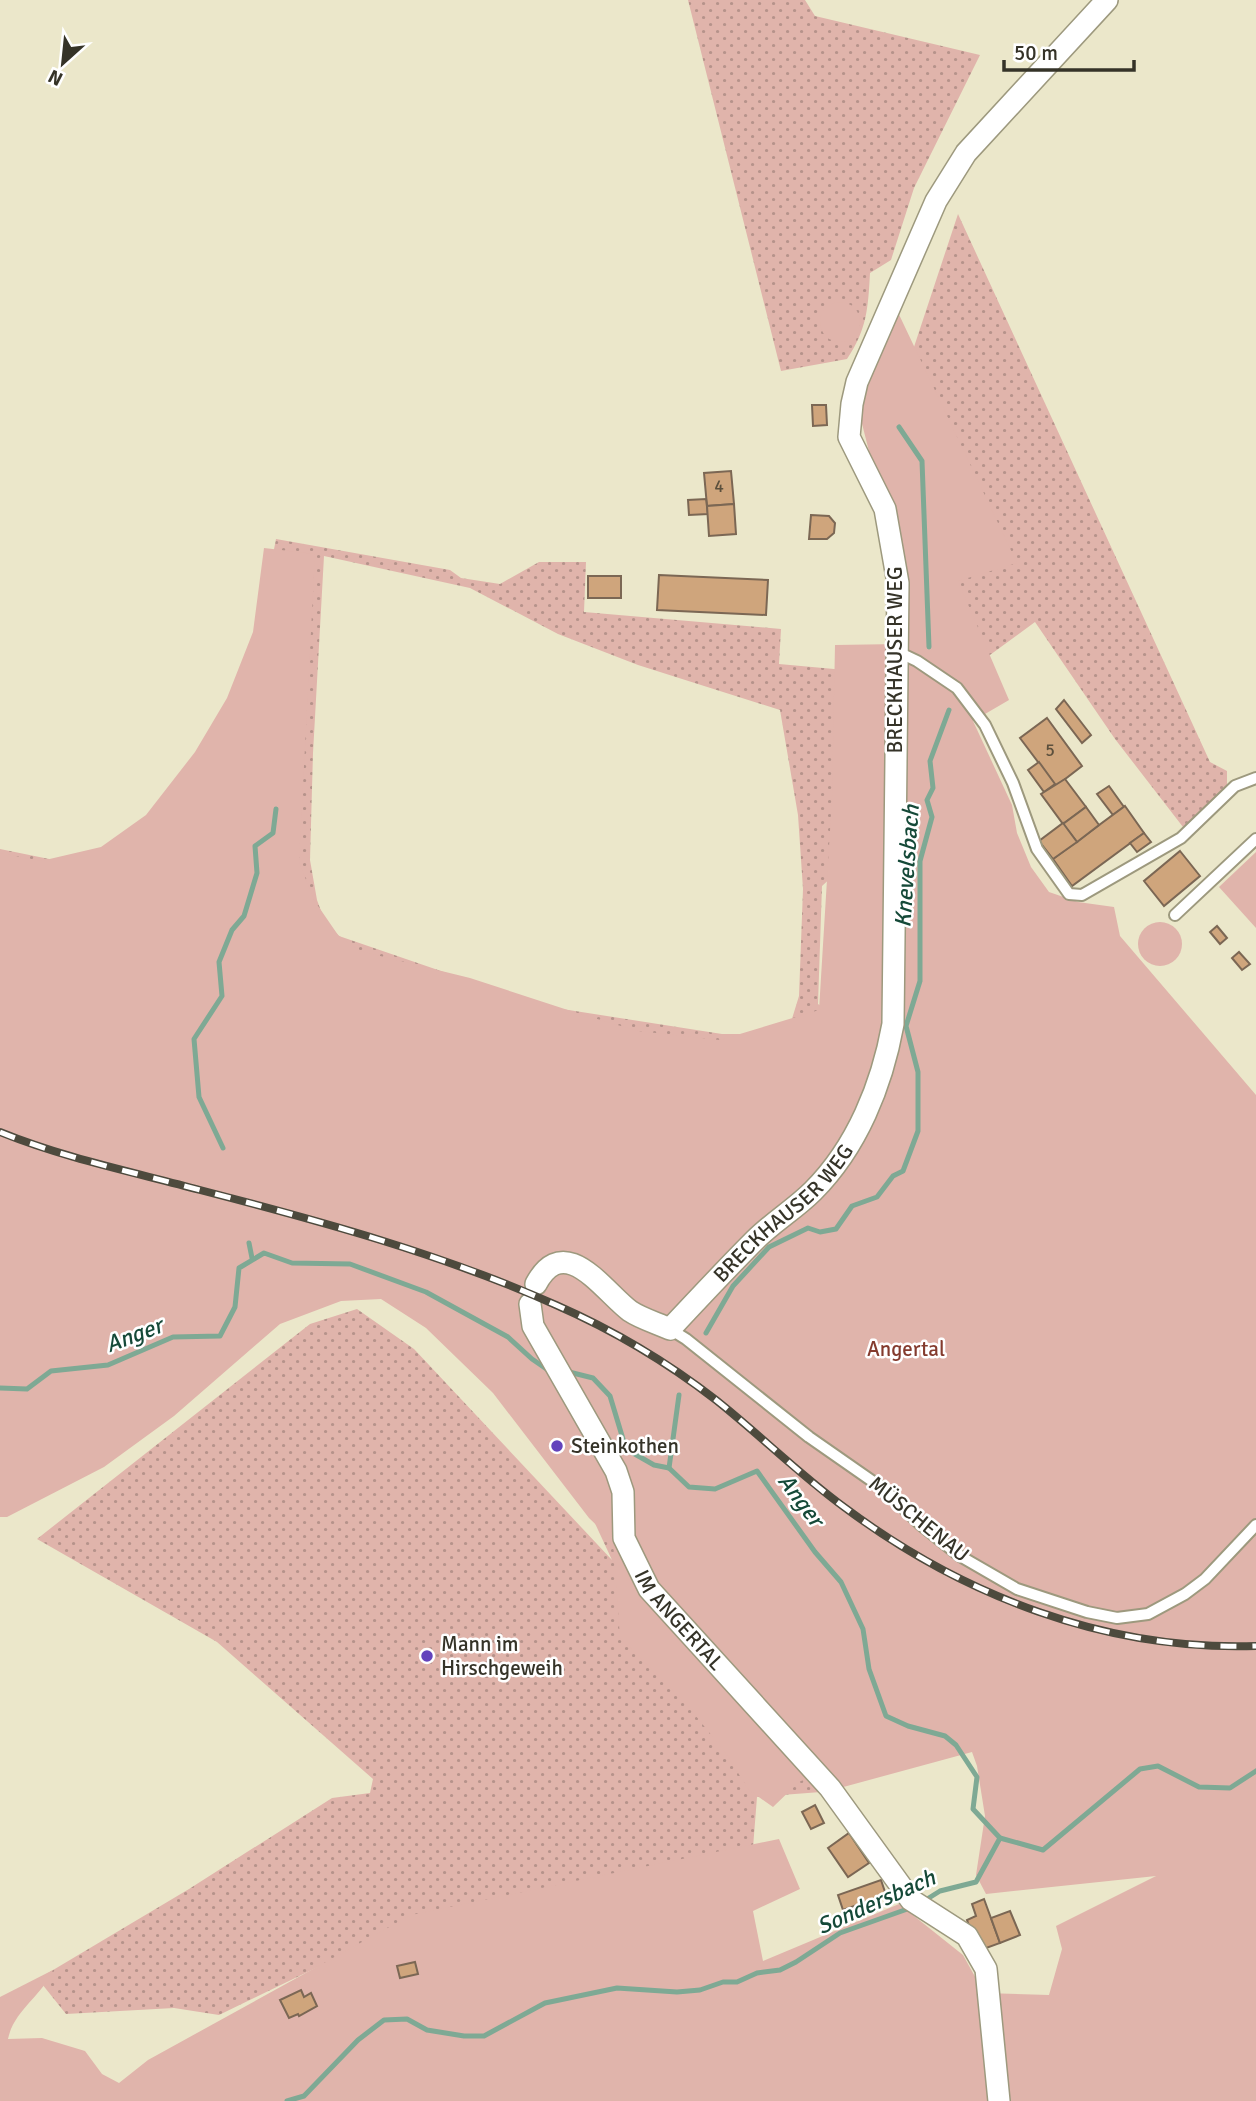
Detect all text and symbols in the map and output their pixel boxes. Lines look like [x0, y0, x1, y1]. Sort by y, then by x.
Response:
north arrow [28, 28, 98, 98]
scale bar [1004, 28, 1134, 72]
text: 50 m [1014, 40, 1058, 66]
text: N [44, 64, 67, 91]
house number: 4 [714, 475, 724, 497]
street label: BRECKHAUSER WEG [882, 567, 908, 753]
house number: 5 [1045, 739, 1055, 761]
water label: Knevelsbach [888, 802, 926, 928]
street label: BRECKHAUSER WEG [708, 1139, 859, 1288]
water label: Anger [101, 1310, 170, 1359]
park label: Angertal [867, 1336, 945, 1362]
place label: Steinkothen [571, 1433, 679, 1459]
marker: Steinkothen [549, 1438, 565, 1454]
water label: Anger [772, 1468, 832, 1535]
street label: MÜSCHENAU [863, 1470, 975, 1568]
street label: IM ANGERTAL [629, 1565, 730, 1676]
place label: Mann im Hirschgeweih [441, 1631, 563, 1681]
marker: Mann im Hirschgeweih [419, 1648, 435, 1664]
water label: Sondersbach [812, 1862, 941, 1941]

